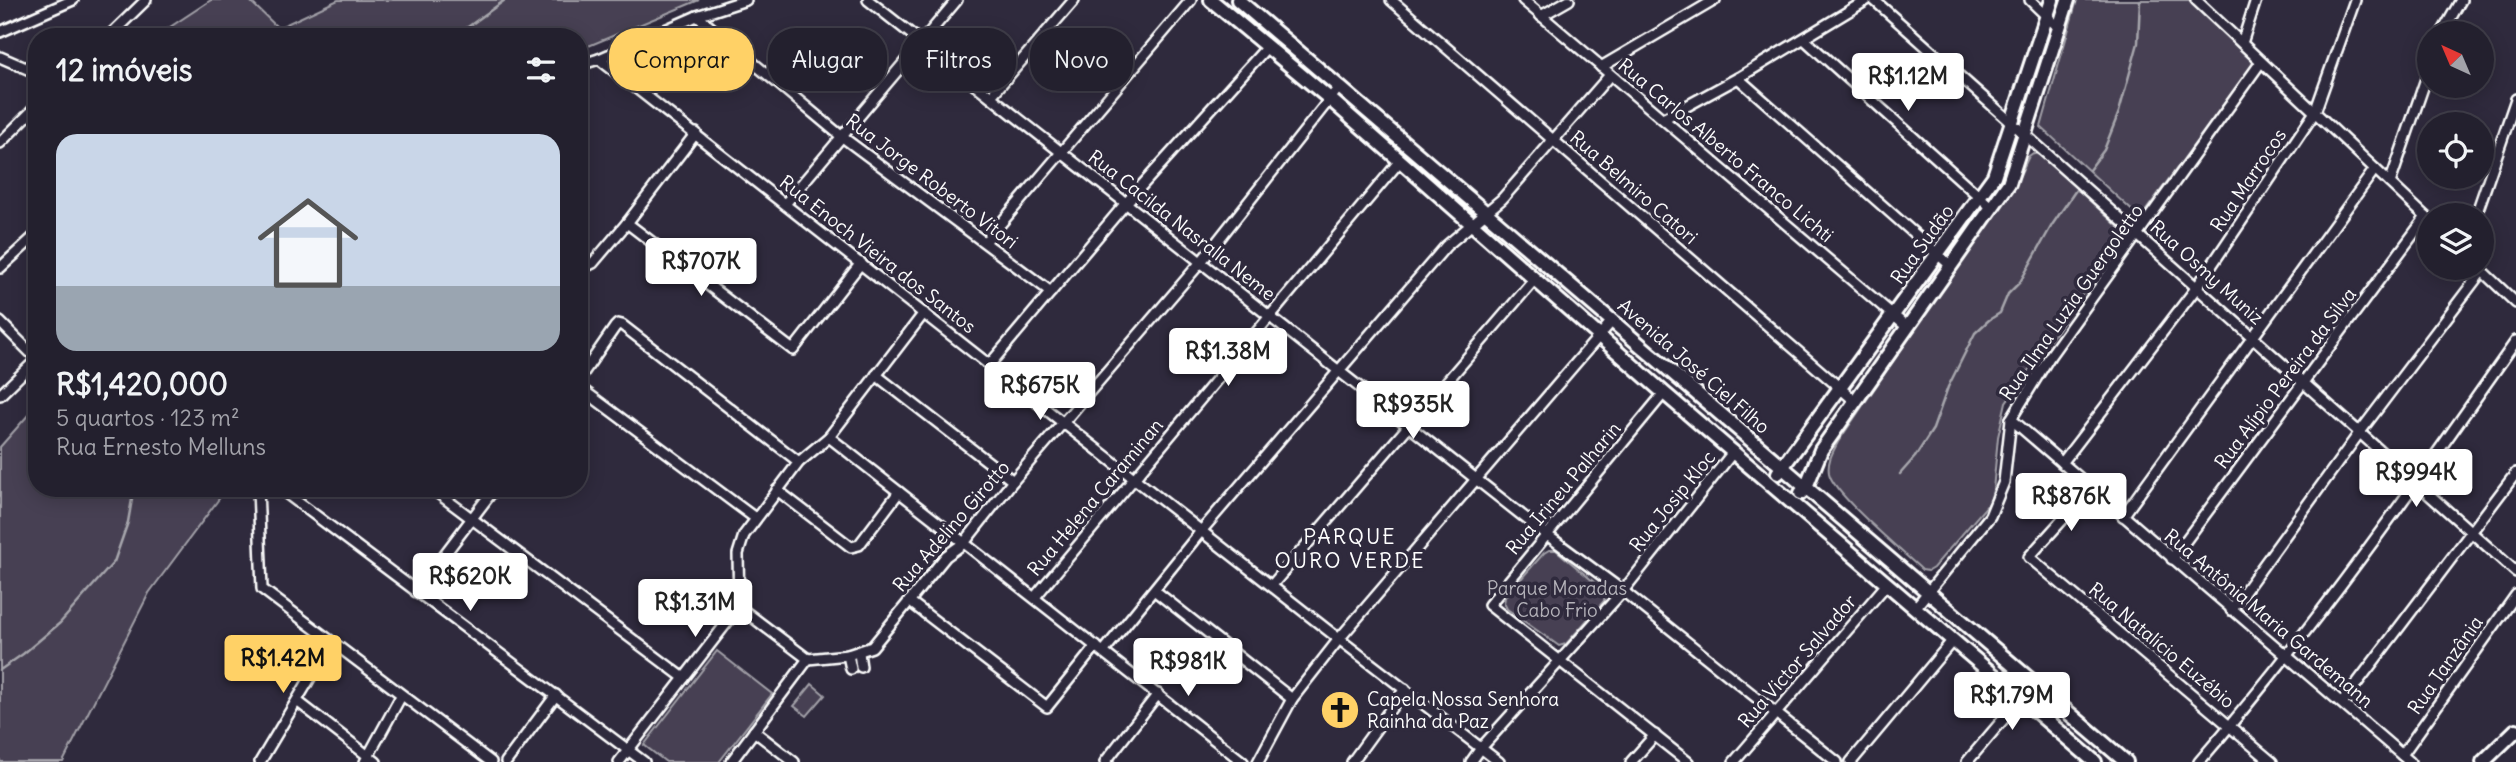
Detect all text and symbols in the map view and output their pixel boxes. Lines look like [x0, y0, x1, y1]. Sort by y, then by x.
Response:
north arrow [2417, 21, 2494, 98]
map controls [2417, 21, 2494, 280]
chip: Comprar [609, 28, 754, 91]
chip: Alugar [768, 28, 887, 91]
chip: Filtros [901, 28, 1016, 91]
chip: Novo [1030, 28, 1133, 91]
text: 12 imóveis [56, 51, 192, 89]
icon: filters [522, 51, 560, 89]
street label: Rua Carlos Alberto Franco Lichti [1613, 53, 1839, 247]
pin: R$1.12M [1843, 54, 1973, 113]
text: R$1.12M [1868, 61, 1948, 90]
street label: Rua Jorge Roberto Vitori [841, 108, 1023, 254]
button: locate [2417, 112, 2494, 189]
street label: Rua Marrocos [2205, 124, 2291, 236]
street label: Rua Belmiro Catori [1565, 125, 1703, 249]
street label: Rua Cacilda Nasralla Neme [1084, 144, 1280, 306]
street label: Rua Enoch Vieira dos Santos [775, 170, 981, 338]
icon: home [245, 180, 371, 306]
street label: Rua Ilma Luzia Guergoletto [1994, 199, 2148, 405]
street label: Rua Sudão [1885, 200, 1959, 288]
button: layers [2417, 203, 2494, 280]
street label: Rua Osmy Muniz [2145, 215, 2269, 329]
pin: R$707K [644, 238, 758, 298]
text: R$707K [662, 246, 740, 275]
street label: Rua Alípio Pereira da Silva [2209, 283, 2361, 473]
street label: Avenida José Ciel Filho [1613, 293, 1775, 439]
pin: R$1.38M [1163, 328, 1293, 388]
text: R$1.38M [1185, 336, 1271, 365]
pin: R$675K [983, 362, 1097, 422]
text: R$1,420,000 [56, 365, 228, 403]
text: R$675K [1000, 370, 1080, 399]
pin: R$935K [1356, 382, 1470, 441]
text: R$935K [1372, 389, 1454, 418]
text: 5 quartos · 123 m² [56, 403, 240, 432]
street label: Rua Helena Caraminan [1022, 413, 1168, 581]
street label: Rua Irineu Palharin [1500, 417, 1626, 559]
text: Rua Ernesto Melluns [56, 432, 266, 461]
street label: Rua Josip Kloc [1624, 446, 1720, 556]
pin: R$994K [2359, 449, 2473, 509]
street label: Rua Adelino Girotto [887, 455, 1015, 597]
text: R$994K [2375, 457, 2457, 486]
pin: R$876K [2014, 474, 2128, 533]
text: R$876K [2031, 481, 2111, 510]
district label: PARQUE OURO VERDE [1274, 523, 1426, 574]
street label: Rua Antônia Maria Gardemann [2160, 523, 2378, 713]
pin: R$620K [413, 554, 527, 613]
text: R$620K [429, 561, 511, 590]
park label: Parque Moradas Cabo Frio [1487, 576, 1627, 622]
street label: Rua Natalício Euzébio [2084, 577, 2240, 713]
pin: R$1.31M [630, 580, 760, 639]
text: R$1.31M [654, 587, 736, 616]
street label: Rua Victor Salvador [1733, 589, 1862, 733]
street label: Rua Tanzânia [2402, 611, 2488, 719]
pin: R$1.42M [218, 636, 348, 695]
pin: R$981K [1131, 638, 1245, 698]
text: R$1.42M [240, 643, 326, 672]
text: R$981K [1149, 646, 1227, 675]
pin: R$1.79M [1947, 672, 2077, 732]
text: R$1.79M [1970, 680, 2054, 709]
place label: Capela Nossa Senhora Rainha da Paz [1367, 687, 1559, 733]
church icon: Capela Nossa Senhora Rainha da Paz [1319, 689, 1361, 731]

